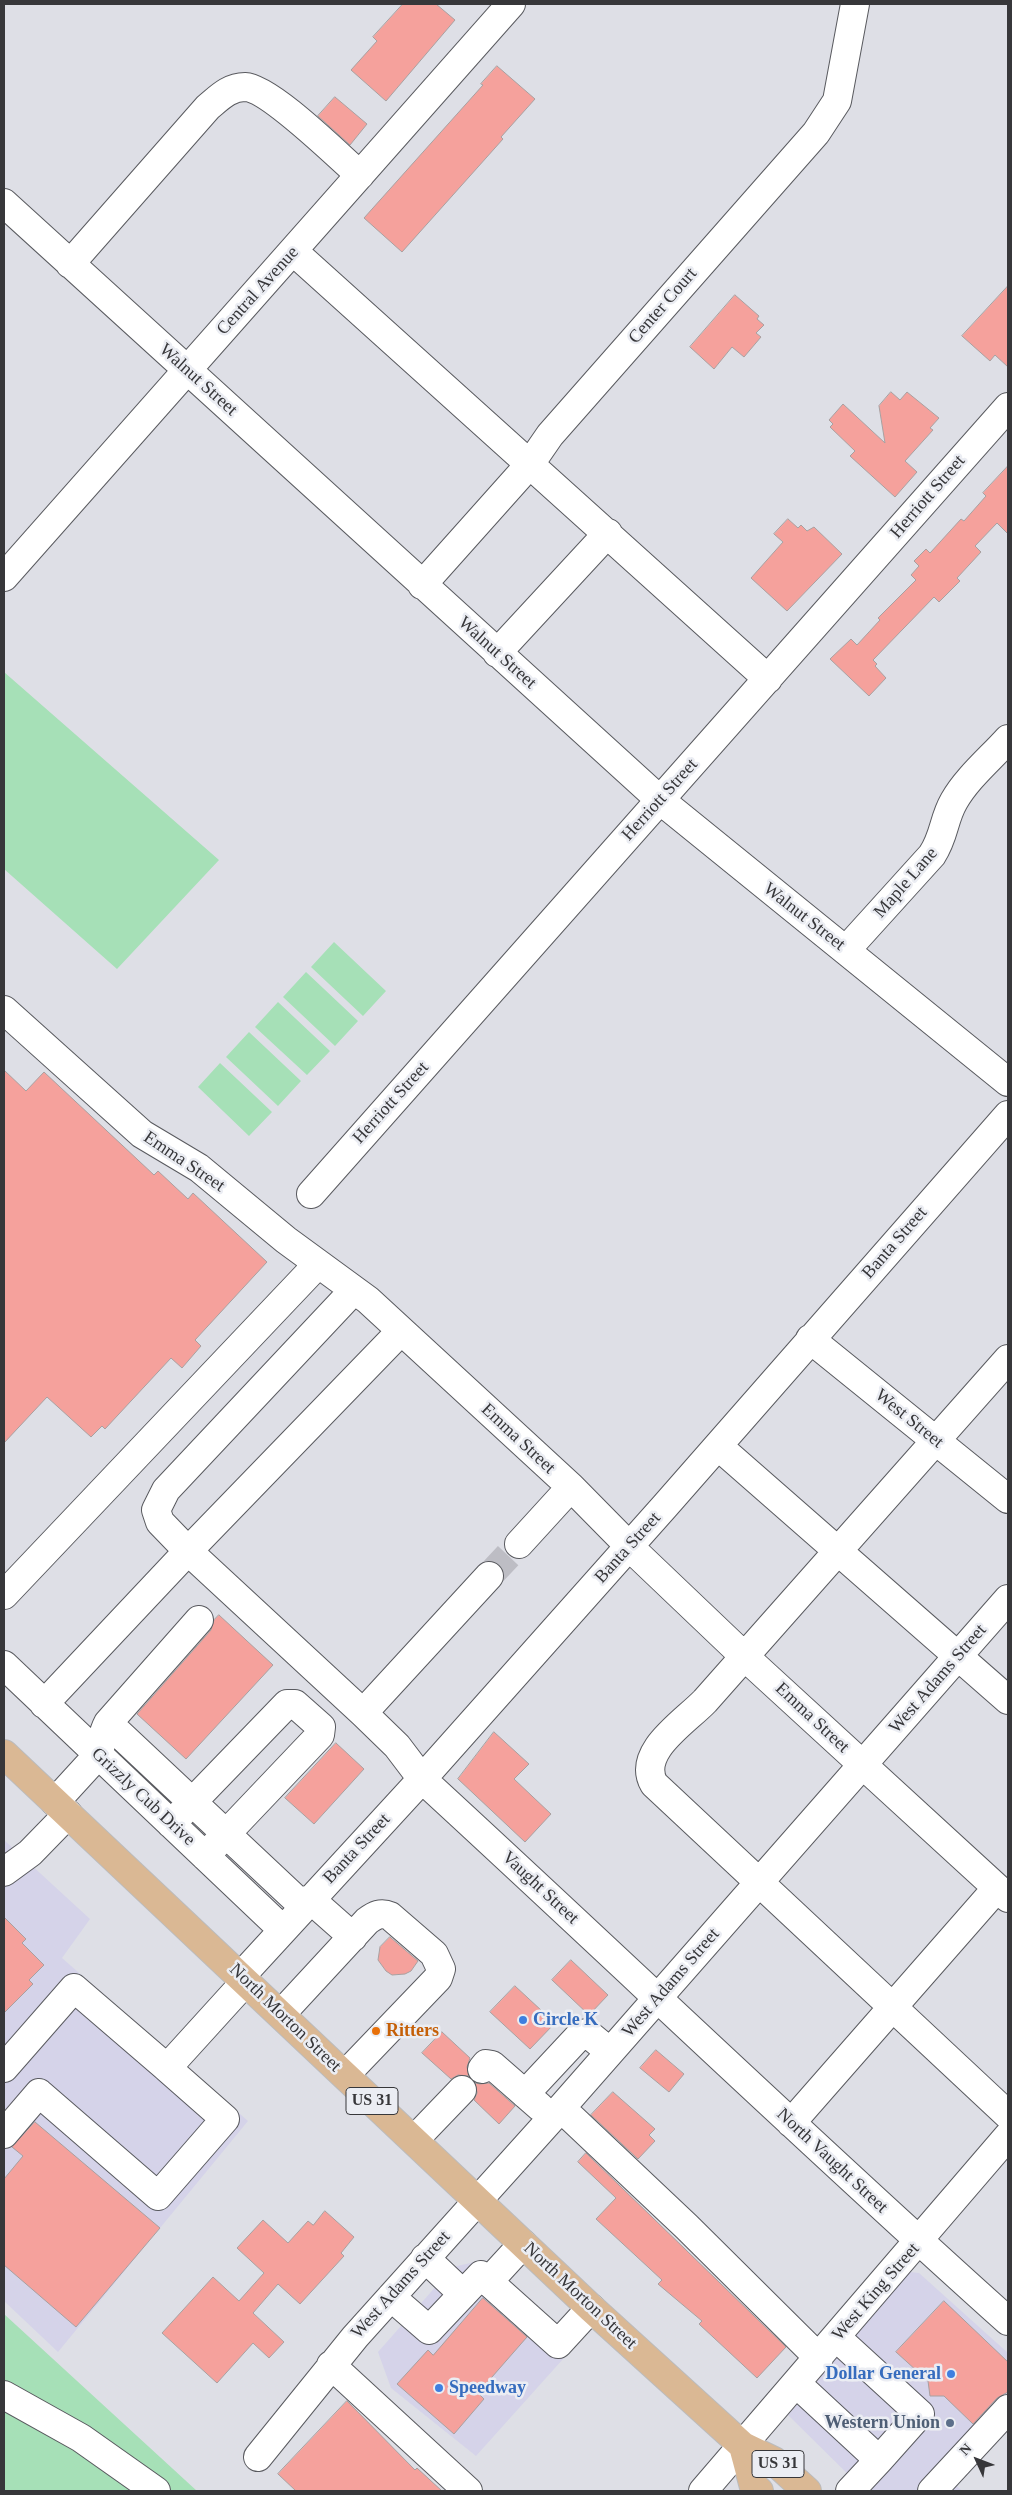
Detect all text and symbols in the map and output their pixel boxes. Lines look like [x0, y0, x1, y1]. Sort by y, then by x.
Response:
street label: Central Avenue [212, 242, 304, 340]
street label: Center Court [624, 264, 702, 348]
street label: Walnut Street [154, 339, 242, 421]
street label: Herriott Street [886, 451, 970, 543]
street label: Walnut Street [453, 612, 541, 694]
street label: Herriott Street [617, 754, 703, 846]
street label: Maple Lane [869, 843, 943, 923]
street label: Walnut Street [759, 878, 849, 956]
street label: Herriott Street [348, 1057, 434, 1149]
street label: Emma Street [139, 1127, 229, 1197]
street label: Banta Street [858, 1203, 932, 1283]
street label: West Street [870, 1385, 948, 1453]
street label: Emma Street [476, 1399, 560, 1479]
street label: Banta Street [590, 1508, 666, 1588]
street label: West Adams Street [885, 1620, 991, 1738]
street label: Emma Street [770, 1678, 854, 1758]
street label: Grizzly Cub Drive [87, 1743, 199, 1851]
street label: Banta Street [319, 1809, 395, 1889]
street label: Vaught Street [497, 1847, 583, 1929]
street label: West Adams Street [618, 1924, 724, 2042]
street label: North Morton Street [225, 1959, 345, 2077]
place label: Circle K [533, 2009, 598, 2031]
marker: Circle K [517, 2014, 529, 2026]
place label: Ritters [386, 2020, 439, 2042]
marker: Ritters [370, 2025, 382, 2037]
road number: US 31 [346, 2088, 398, 2114]
street label: North Vaught Street [772, 2104, 892, 2218]
street label: West Adams Street [347, 2227, 455, 2343]
street label: North Morton Street [519, 2238, 641, 2354]
street label: West King Street [828, 2239, 924, 2345]
place label: Dollar General [826, 2363, 941, 2385]
marker: Dollar General [945, 2368, 957, 2380]
place label: Speedway [449, 2377, 526, 2399]
marker: Speedway [433, 2382, 445, 2394]
place label: Western Union [824, 2412, 940, 2434]
marker: Western Union [944, 2417, 956, 2429]
north arrow [952, 2435, 1002, 2485]
text: N [957, 2441, 975, 2458]
road number: US 31 [752, 2450, 804, 2478]

